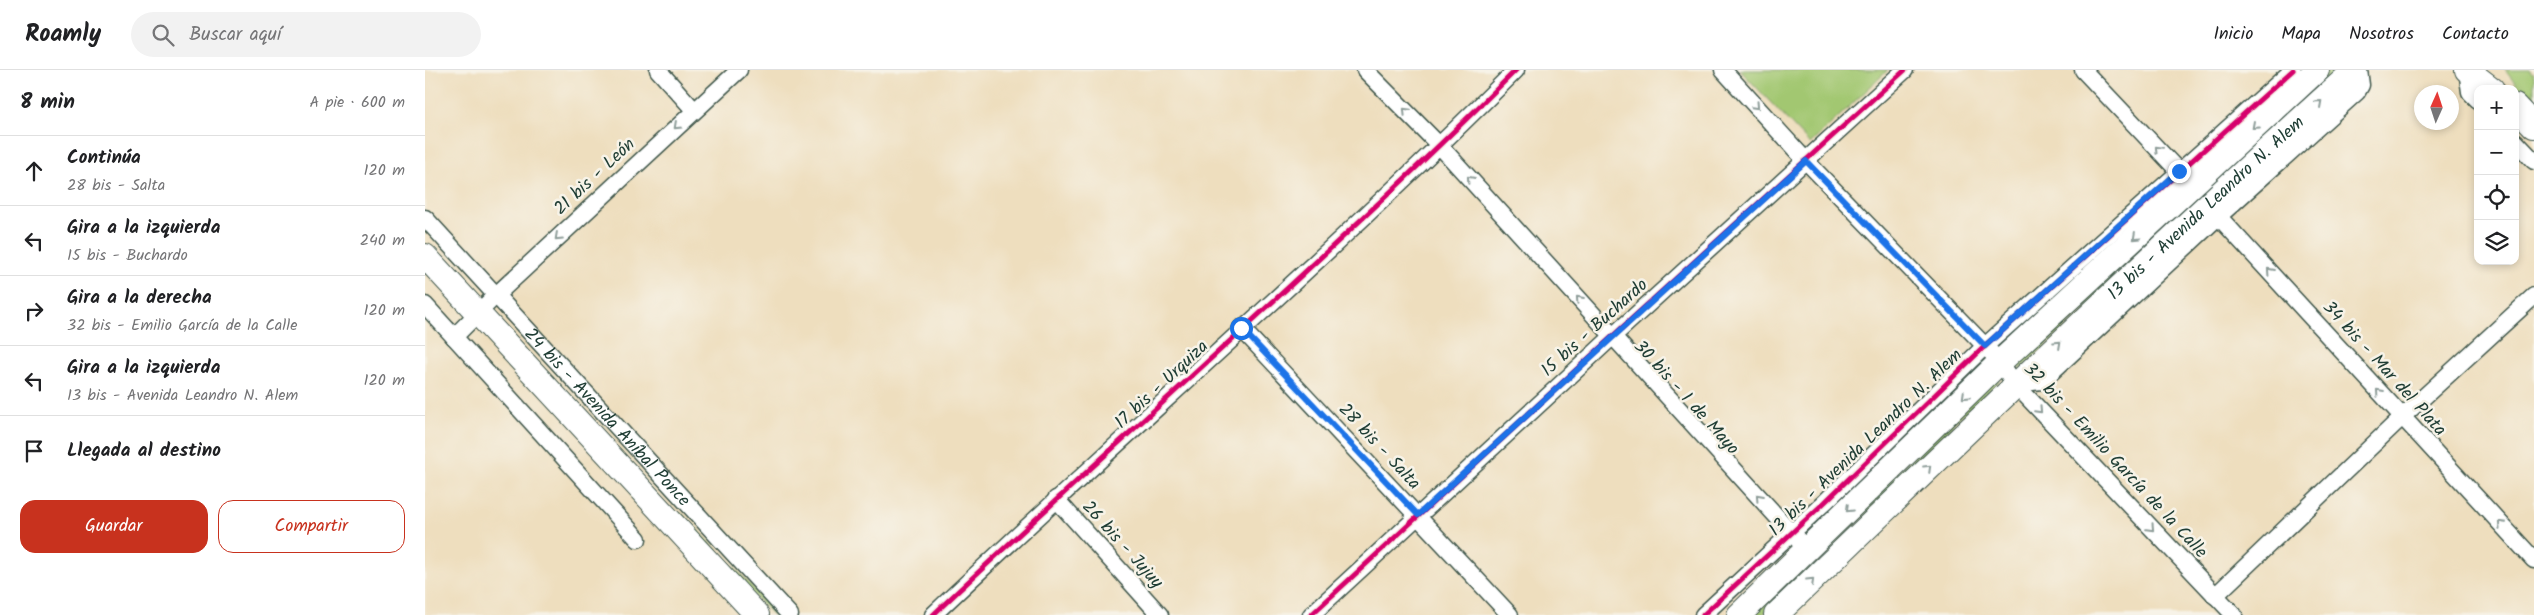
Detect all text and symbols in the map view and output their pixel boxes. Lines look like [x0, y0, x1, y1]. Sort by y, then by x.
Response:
search box [131, 12, 481, 57]
text: Roamly [25, 15, 101, 54]
text: Buscar aquí [189, 20, 281, 50]
text: Inicio [2213, 20, 2253, 49]
text: Mapa [2281, 20, 2321, 49]
text: Nosotros [2349, 20, 2414, 49]
text: Contacto [2442, 20, 2509, 49]
icon: search [149, 21, 177, 49]
north arrow [2414, 85, 2459, 130]
map controls [2474, 85, 2519, 265]
button: + [2474, 85, 2519, 130]
text: 8 min [20, 86, 75, 119]
text: A pie · 600 m [310, 90, 405, 115]
one-way arrow [1750, 100, 1759, 109]
one-way arrow [2313, 100, 2322, 109]
one-way arrow [1403, 108, 1412, 117]
street label: 13 bis - Avenida Leandro N. Alem [2101, 110, 2312, 308]
one-way arrow [674, 120, 683, 129]
one-way arrow [2252, 121, 2261, 130]
button: − [2474, 130, 2519, 175]
street label: 21 bis - León [547, 131, 643, 223]
text: Continúa [67, 143, 141, 173]
one-way arrow [2155, 146, 2164, 155]
icon: ahead [20, 157, 48, 185]
text: 120 m [364, 158, 405, 183]
route end [2168, 160, 2191, 183]
text: 28 bis - Salta [67, 173, 165, 198]
one-way arrow [1466, 175, 1475, 184]
button: locate [2474, 175, 2519, 220]
text: Gira a la izquierda [67, 213, 220, 243]
button: layers [2474, 220, 2519, 265]
icon: left [20, 227, 48, 255]
text: 240 m [360, 228, 405, 253]
one-way arrow [555, 231, 564, 240]
one-way arrow [2132, 231, 2141, 240]
text: 15 bis - Buchardo [67, 243, 188, 268]
one-way arrow [2267, 268, 2276, 277]
street label: 15 bis - Buchardo [1535, 272, 1655, 384]
text: Gira a la derecha [67, 283, 212, 313]
one-way arrow [1576, 295, 1585, 304]
street label: 34 bis - Mar del Plata [2315, 295, 2453, 443]
icon: right [20, 297, 48, 325]
text: 120 m [364, 298, 405, 323]
text: 32 bis - Emilio García de la Calle [67, 313, 297, 338]
route start [1230, 317, 1253, 340]
street label: 24 bis - Avenida Aníbal Ponce [516, 321, 697, 514]
street label: 17 bis - Urquiza [1108, 334, 1216, 437]
street label: 30 bis - 1 de Mayo [1626, 334, 1746, 462]
one-way arrow [2052, 341, 2061, 350]
street label: 13 bis - Avenida Leandro N. Alem [1762, 342, 1970, 544]
text: Gira a la izquierda [67, 353, 220, 383]
street label: 32 bis - Emilio García de la Calle [2016, 356, 2214, 566]
icon: left [20, 367, 48, 395]
text: 120 m [364, 368, 405, 393]
text: 13 bis - Avenida Leandro N. Alem [67, 383, 298, 408]
one-way arrow [2376, 388, 2385, 397]
one-way arrow [1962, 390, 1971, 399]
street label: 28 bis - Salta [1331, 397, 1427, 497]
one-way arrow [2033, 404, 2042, 413]
text: Llegada al destino [67, 436, 221, 466]
icon: arrive [20, 437, 48, 465]
one-way arrow [1922, 465, 1931, 474]
one-way arrow [1756, 493, 1765, 502]
street label: 26 bis - Jujuy [1074, 494, 1170, 596]
button: Guardar [20, 500, 208, 553]
button: Compartir [218, 500, 405, 553]
one-way arrow [1846, 504, 1855, 513]
one-way arrow [2498, 521, 2507, 530]
one-way arrow [2145, 522, 2154, 531]
one-way arrow [1805, 578, 1814, 587]

